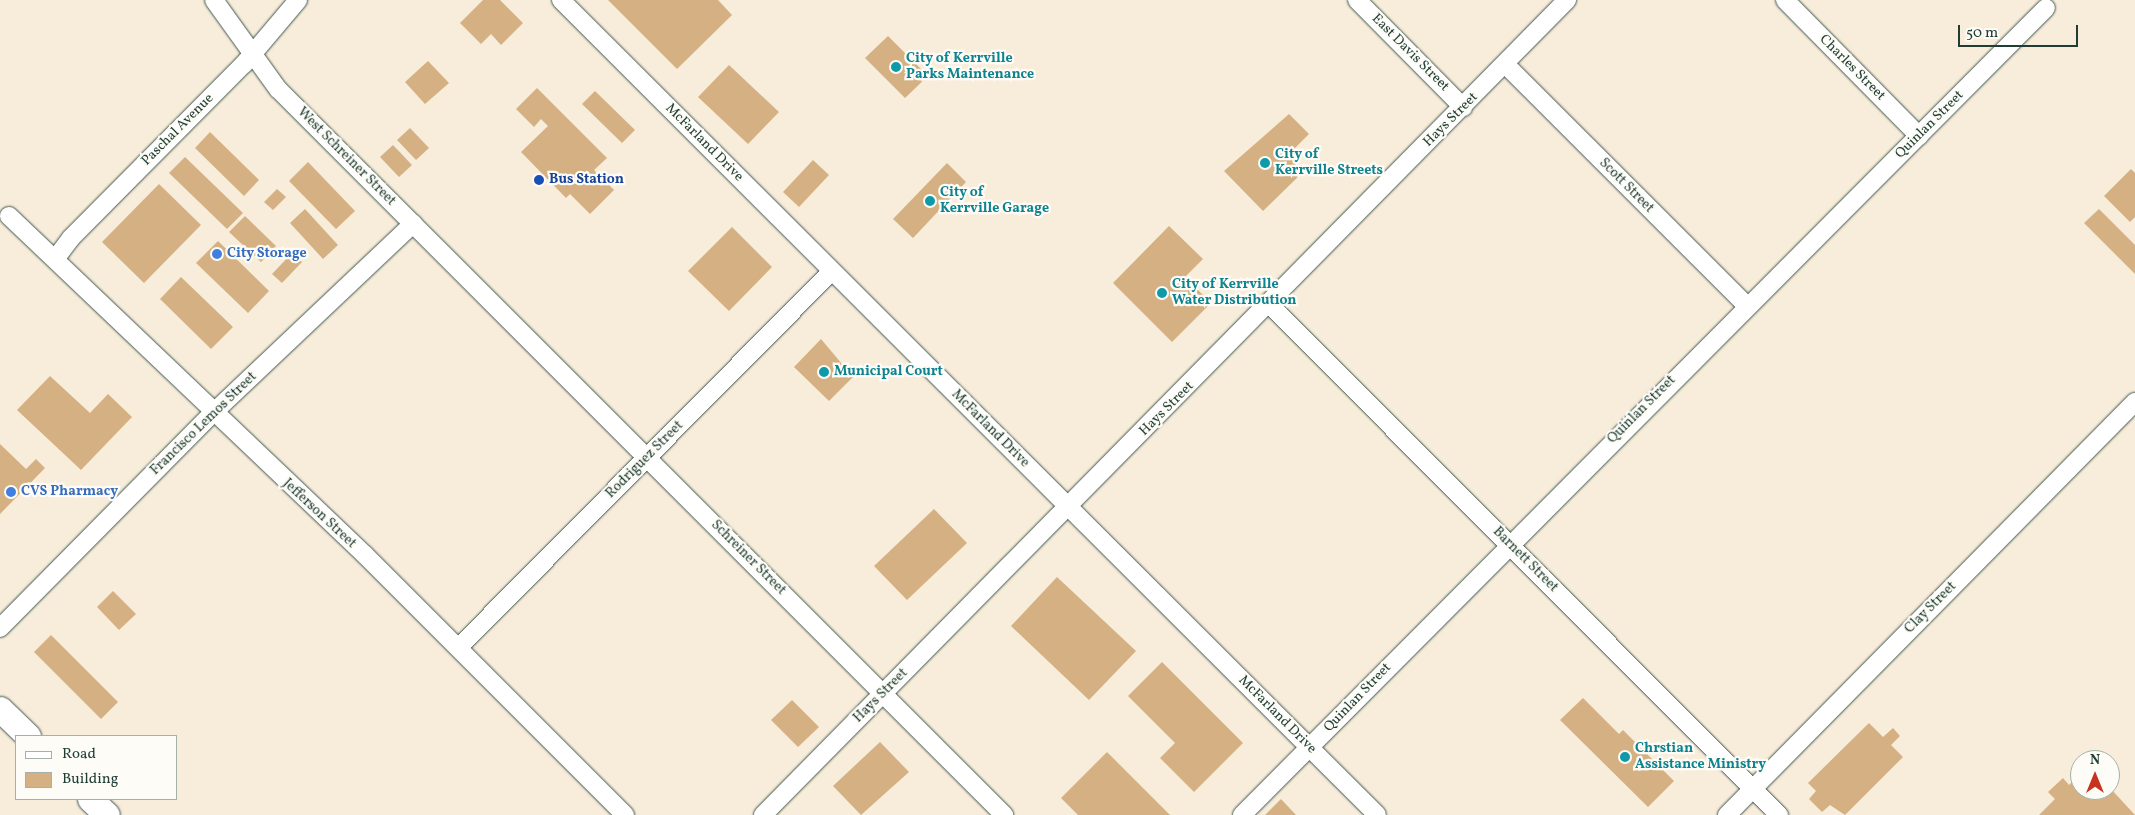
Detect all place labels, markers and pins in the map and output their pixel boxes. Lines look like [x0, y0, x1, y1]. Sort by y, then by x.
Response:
place label: City of Kerrville Parks Maintenance [906, 51, 1034, 84]
marker: City of Kerrville Parks Maintenance [890, 61, 902, 73]
place label: City of Kerrville Streets [1275, 147, 1383, 180]
marker: City of Kerrville Streets [1259, 157, 1271, 169]
place label: Bus Station [549, 172, 624, 188]
marker: Bus Station [533, 174, 545, 186]
place label: City of Kerrville Garage [940, 185, 1049, 218]
marker: City of Kerrville Garage [924, 195, 936, 207]
place label: City Storage [227, 246, 307, 262]
marker: City Storage [211, 248, 223, 260]
place label: City of Kerrville Water Distribution [1172, 277, 1297, 310]
marker: City of Kerrville Water Distribution [1156, 287, 1168, 299]
place label: Municipal Court [834, 364, 943, 380]
marker: Municipal Court [818, 366, 830, 378]
place label: CVS Pharmacy [21, 484, 118, 500]
marker: CVS Pharmacy [5, 486, 17, 498]
place label: Chrstian Assistance Ministry [1635, 741, 1766, 774]
marker: Chrstian Assistance Ministry [1619, 751, 1631, 763]

